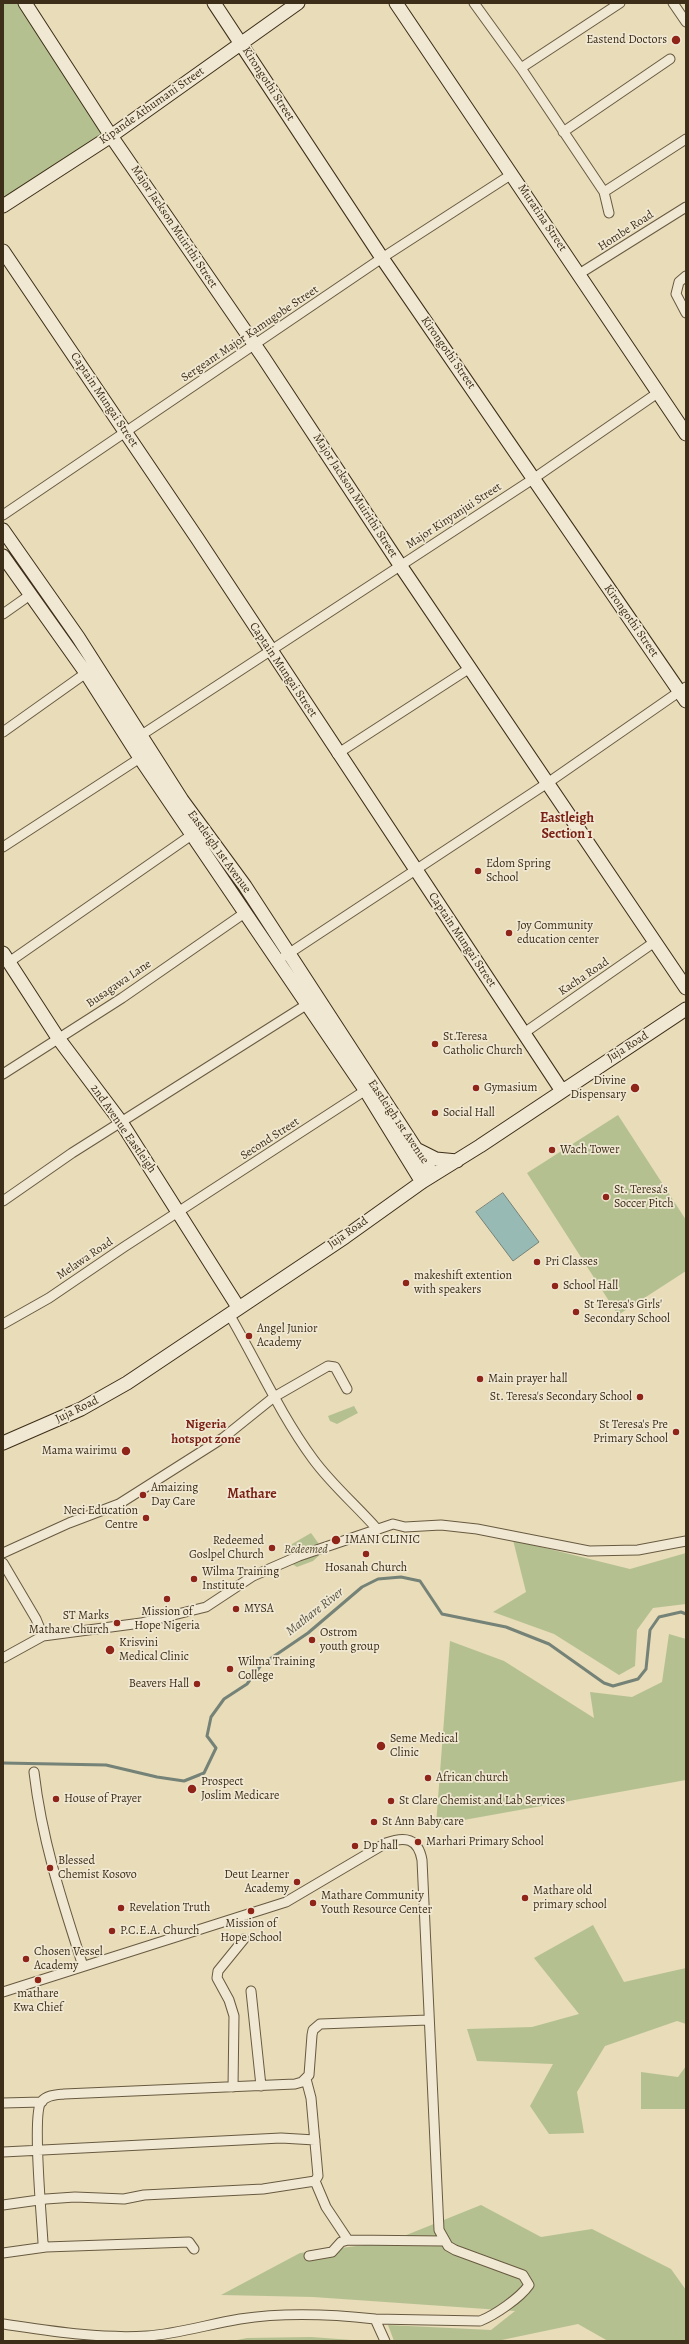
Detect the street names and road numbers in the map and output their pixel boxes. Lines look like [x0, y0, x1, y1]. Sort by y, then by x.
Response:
street label: Kirongothi Street [239, 44, 297, 124]
street label: Kipande Athumani Street [97, 64, 207, 148]
street label: Major Jackson Muirithi Street [128, 163, 220, 291]
street label: Muratina Street [514, 182, 570, 254]
street label: Hombe Road [595, 208, 657, 254]
street label: Sergeant Major Kamugobe Street [179, 283, 321, 385]
street label: Kirongothi Street [418, 314, 478, 392]
street label: Captain Mungai Street [67, 350, 141, 450]
street label: Major Jackson Muirithi Street [309, 431, 401, 561]
street label: Major Kinyanjui Street [404, 480, 504, 552]
street label: Kirongothi Street [601, 582, 661, 660]
street label: Captain Mungai Street [246, 620, 320, 720]
street label: Eastleigh 1st Avenue [184, 808, 254, 896]
street label: Captain Mungai Street [425, 890, 499, 990]
street label: Kacha Road [556, 955, 612, 999]
street label: Busagawa Lane [84, 957, 154, 1011]
street label: Juja Road [605, 1029, 651, 1065]
street label: Eastleigh 1st Avenue [364, 1077, 432, 1167]
street label: 2nd Avenue Eastleigh [87, 1082, 159, 1176]
street label: Second Street [238, 1115, 302, 1163]
street label: Juja Road [325, 1214, 371, 1252]
street label: Melawa Road [54, 1235, 116, 1283]
street label: Juja Road [53, 1393, 101, 1427]

